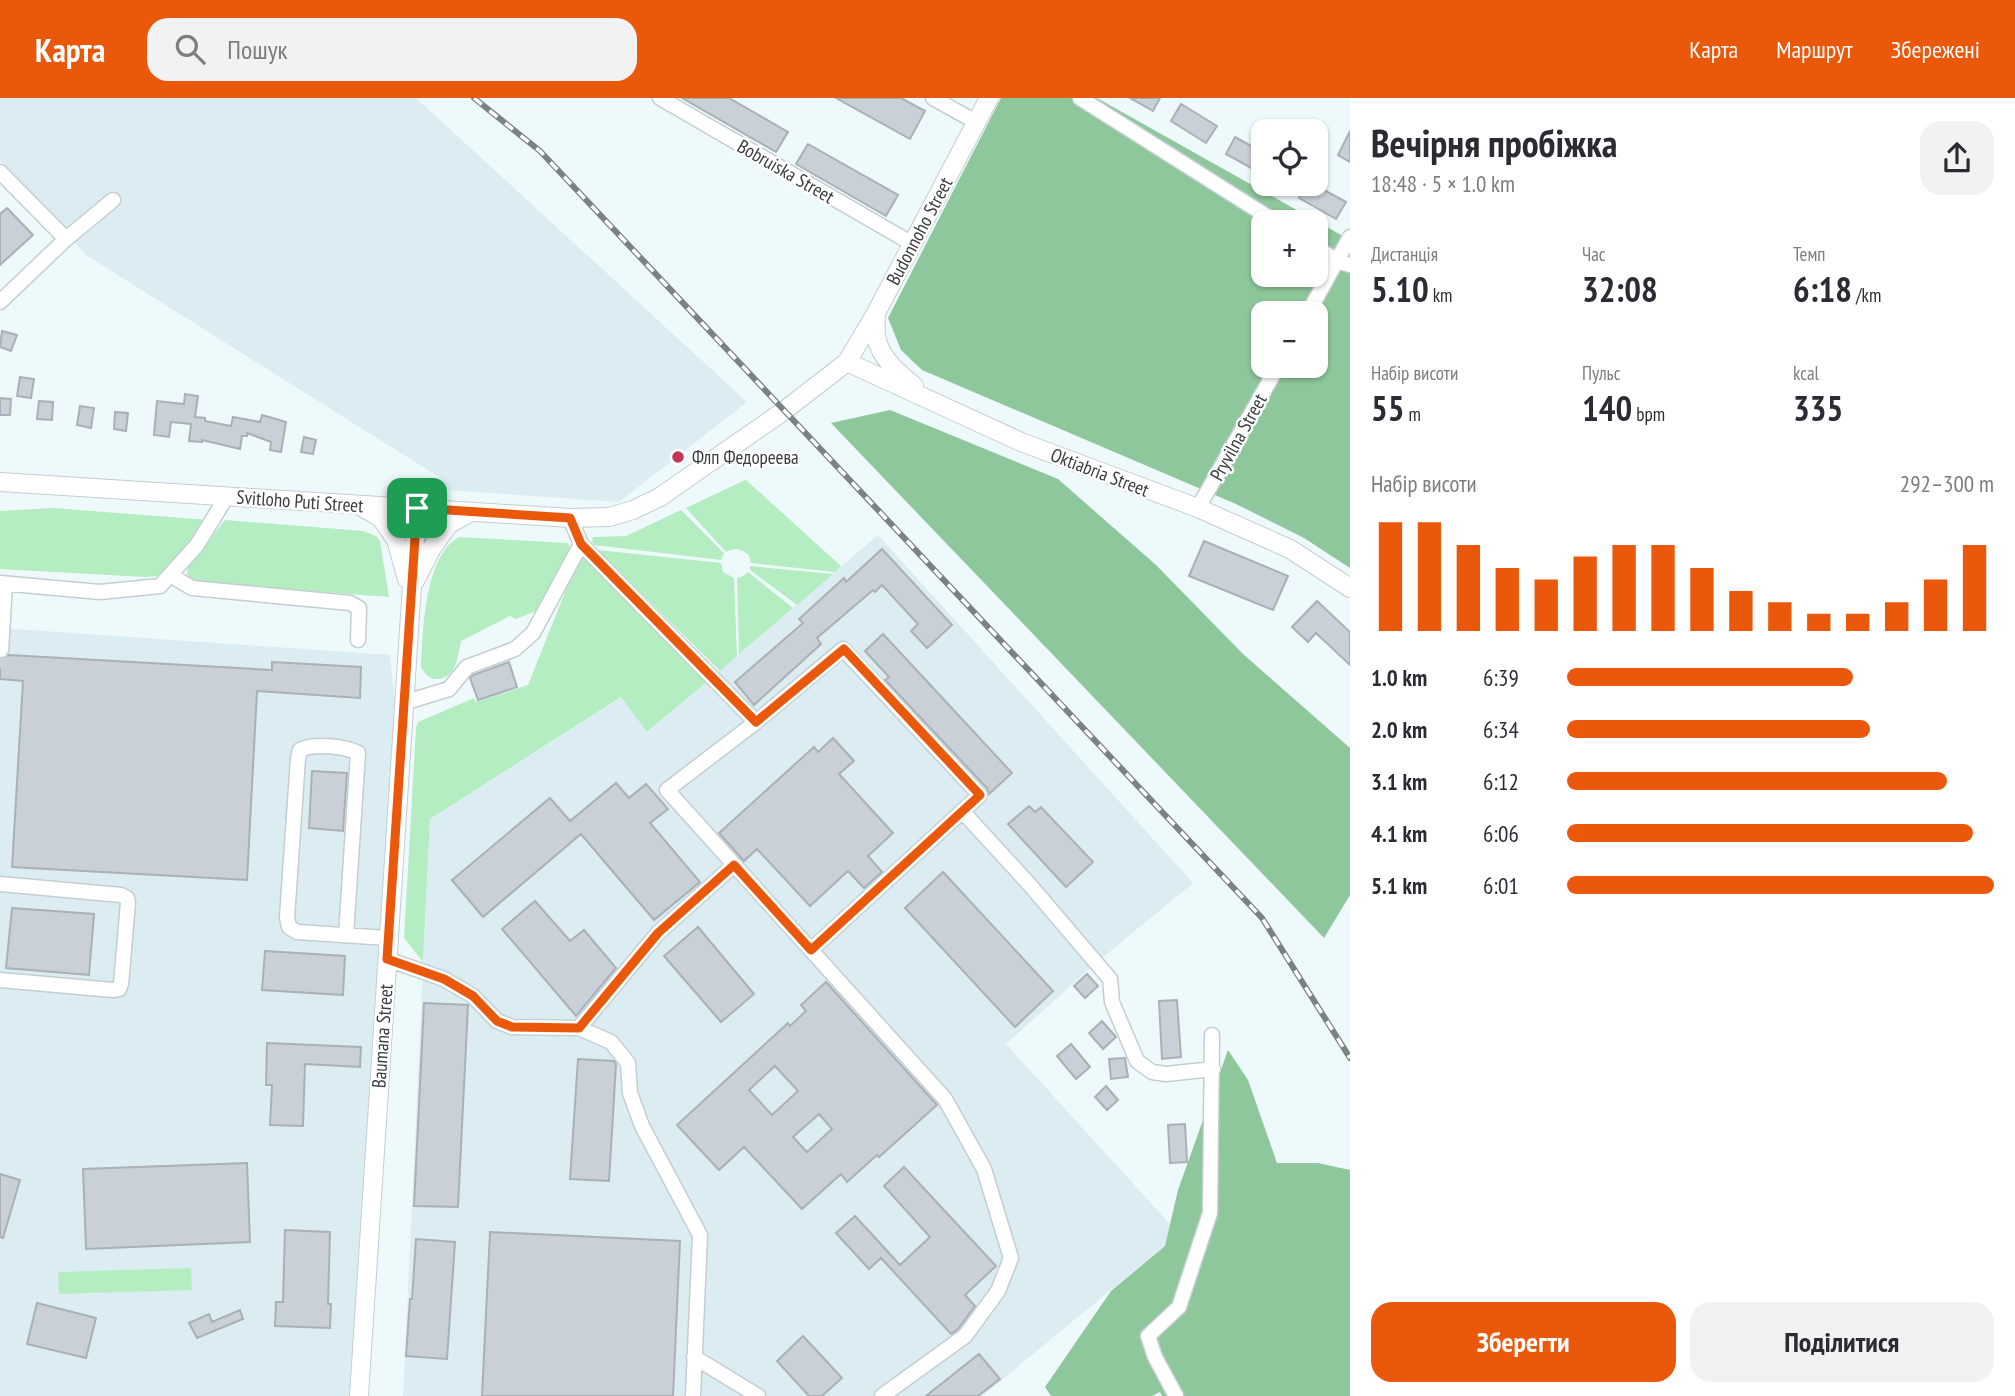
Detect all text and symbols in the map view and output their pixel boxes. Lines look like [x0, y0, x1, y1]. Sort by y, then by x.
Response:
search box [147, 18, 637, 81]
text: Карта [35, 28, 105, 71]
icon: search [171, 30, 209, 68]
text: Пошук [227, 33, 288, 66]
text: Карта [1689, 34, 1738, 65]
text: Маршрут [1776, 34, 1853, 65]
text: Збережені [1891, 34, 1980, 65]
text: Вечірня пробіжка [1371, 118, 1617, 167]
map controls [1251, 119, 1328, 378]
button: locate [1251, 119, 1328, 196]
button: share [1920, 121, 1994, 195]
street label: Bobruiska Street [733, 134, 839, 209]
text: 18:48 · 5 × 1.0 km [1371, 169, 1515, 198]
street label: Budonnoho Street [881, 172, 958, 289]
button: + [1251, 210, 1328, 287]
text: Дистанція [1371, 242, 1438, 266]
text: Час [1582, 242, 1606, 266]
text: Темп [1793, 242, 1825, 266]
text: 5.10 [1371, 266, 1429, 312]
text: 32:08 [1582, 266, 1658, 312]
text: 6:18 [1793, 266, 1852, 312]
text: km [1429, 283, 1452, 307]
text: /km [1852, 283, 1881, 307]
button: − [1251, 301, 1328, 378]
text: Набір висоти [1371, 361, 1458, 385]
text: Пульс [1582, 361, 1620, 385]
text: kcal [1793, 361, 1819, 385]
text: 55 [1371, 385, 1404, 431]
text: 140 [1582, 385, 1632, 431]
text: 335 [1793, 385, 1843, 431]
street label: Pryvilna Street [1204, 389, 1272, 485]
text: m [1404, 402, 1421, 426]
text: bpm [1632, 402, 1665, 426]
street label: Oktiabria Street [1047, 442, 1153, 502]
place label: Флп Федореева [692, 445, 799, 469]
marker: Флп Федореева [670, 449, 686, 465]
text: Набір висоти [1371, 469, 1477, 498]
text: 292–300 m [1900, 469, 1994, 498]
pin [387, 478, 447, 538]
street label: Svitloho Puti Street [236, 485, 365, 517]
icon: arrive [398, 489, 436, 527]
text: 1.0 km [1371, 663, 1427, 692]
text: 6:39 [1483, 663, 1519, 692]
text: 2.0 km [1371, 715, 1427, 744]
text: 6:34 [1483, 715, 1519, 744]
text: 3.1 km [1371, 767, 1427, 796]
text: 6:12 [1483, 767, 1519, 796]
text: 4.1 km [1371, 819, 1427, 848]
text: 6:06 [1483, 819, 1519, 848]
text: 5.1 km [1371, 871, 1427, 900]
text: 6:01 [1483, 871, 1519, 900]
street label: Baumana Street [366, 982, 398, 1089]
button: Зберегти [1371, 1302, 1676, 1382]
button: Поділитися [1690, 1302, 1994, 1382]

